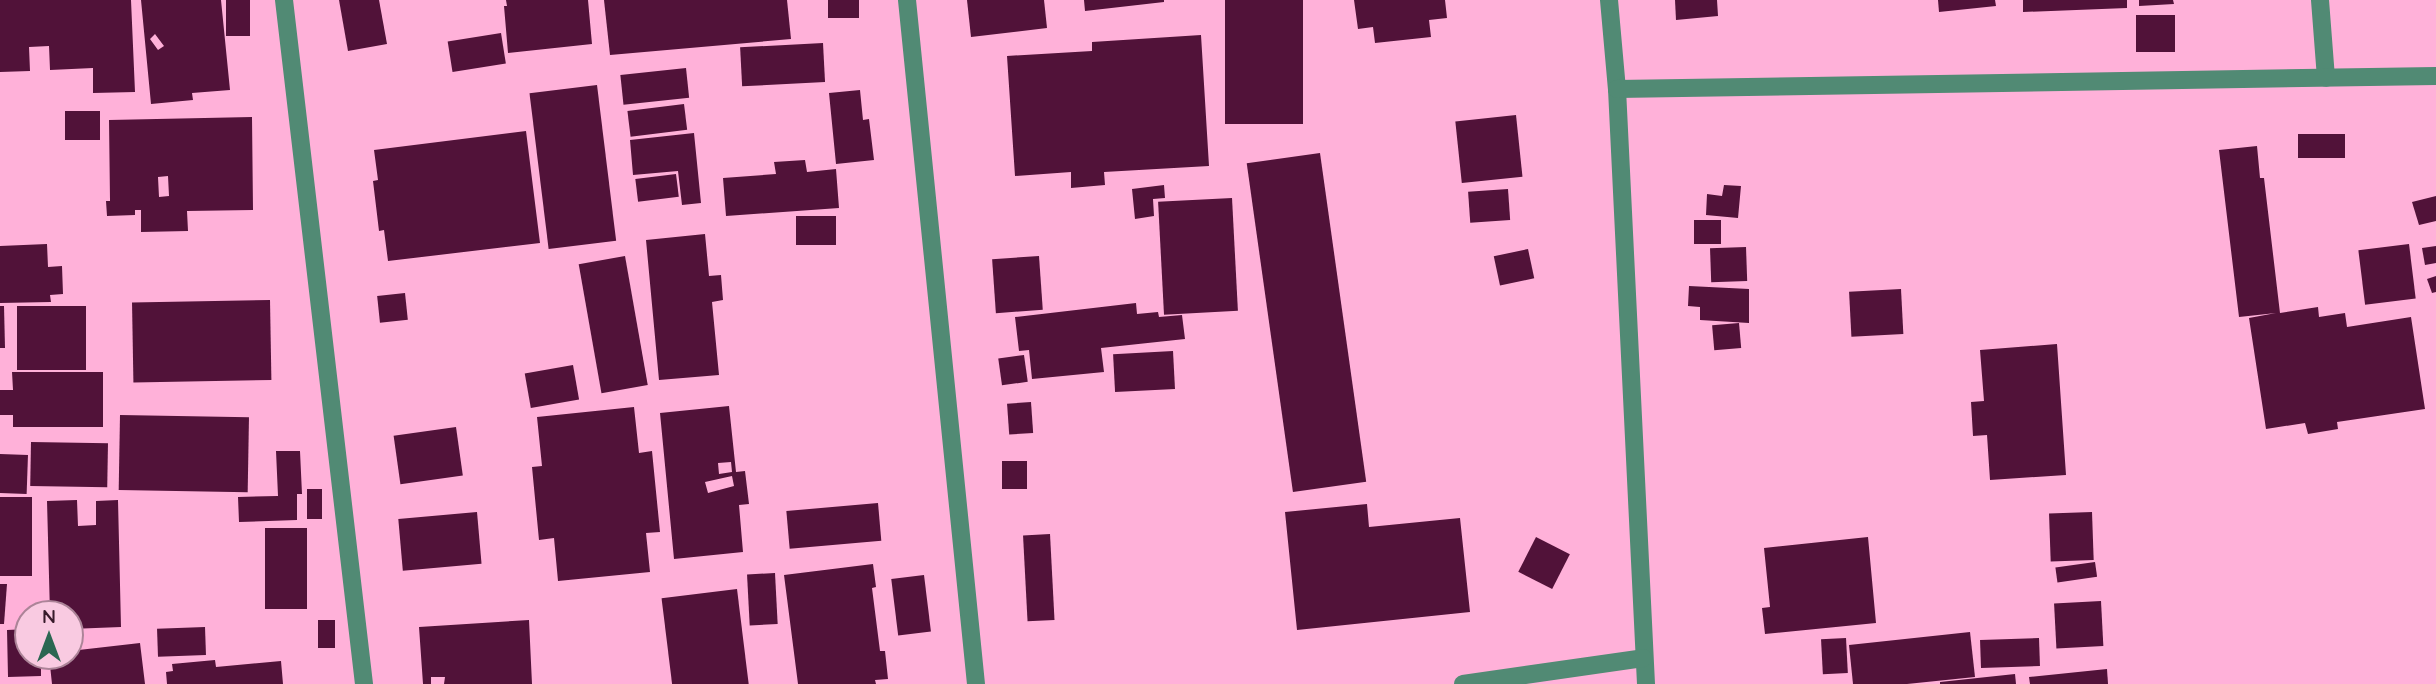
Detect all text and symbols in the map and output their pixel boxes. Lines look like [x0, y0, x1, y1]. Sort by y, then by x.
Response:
north arrow [14, 600, 84, 670]
text: N [42, 604, 56, 628]

